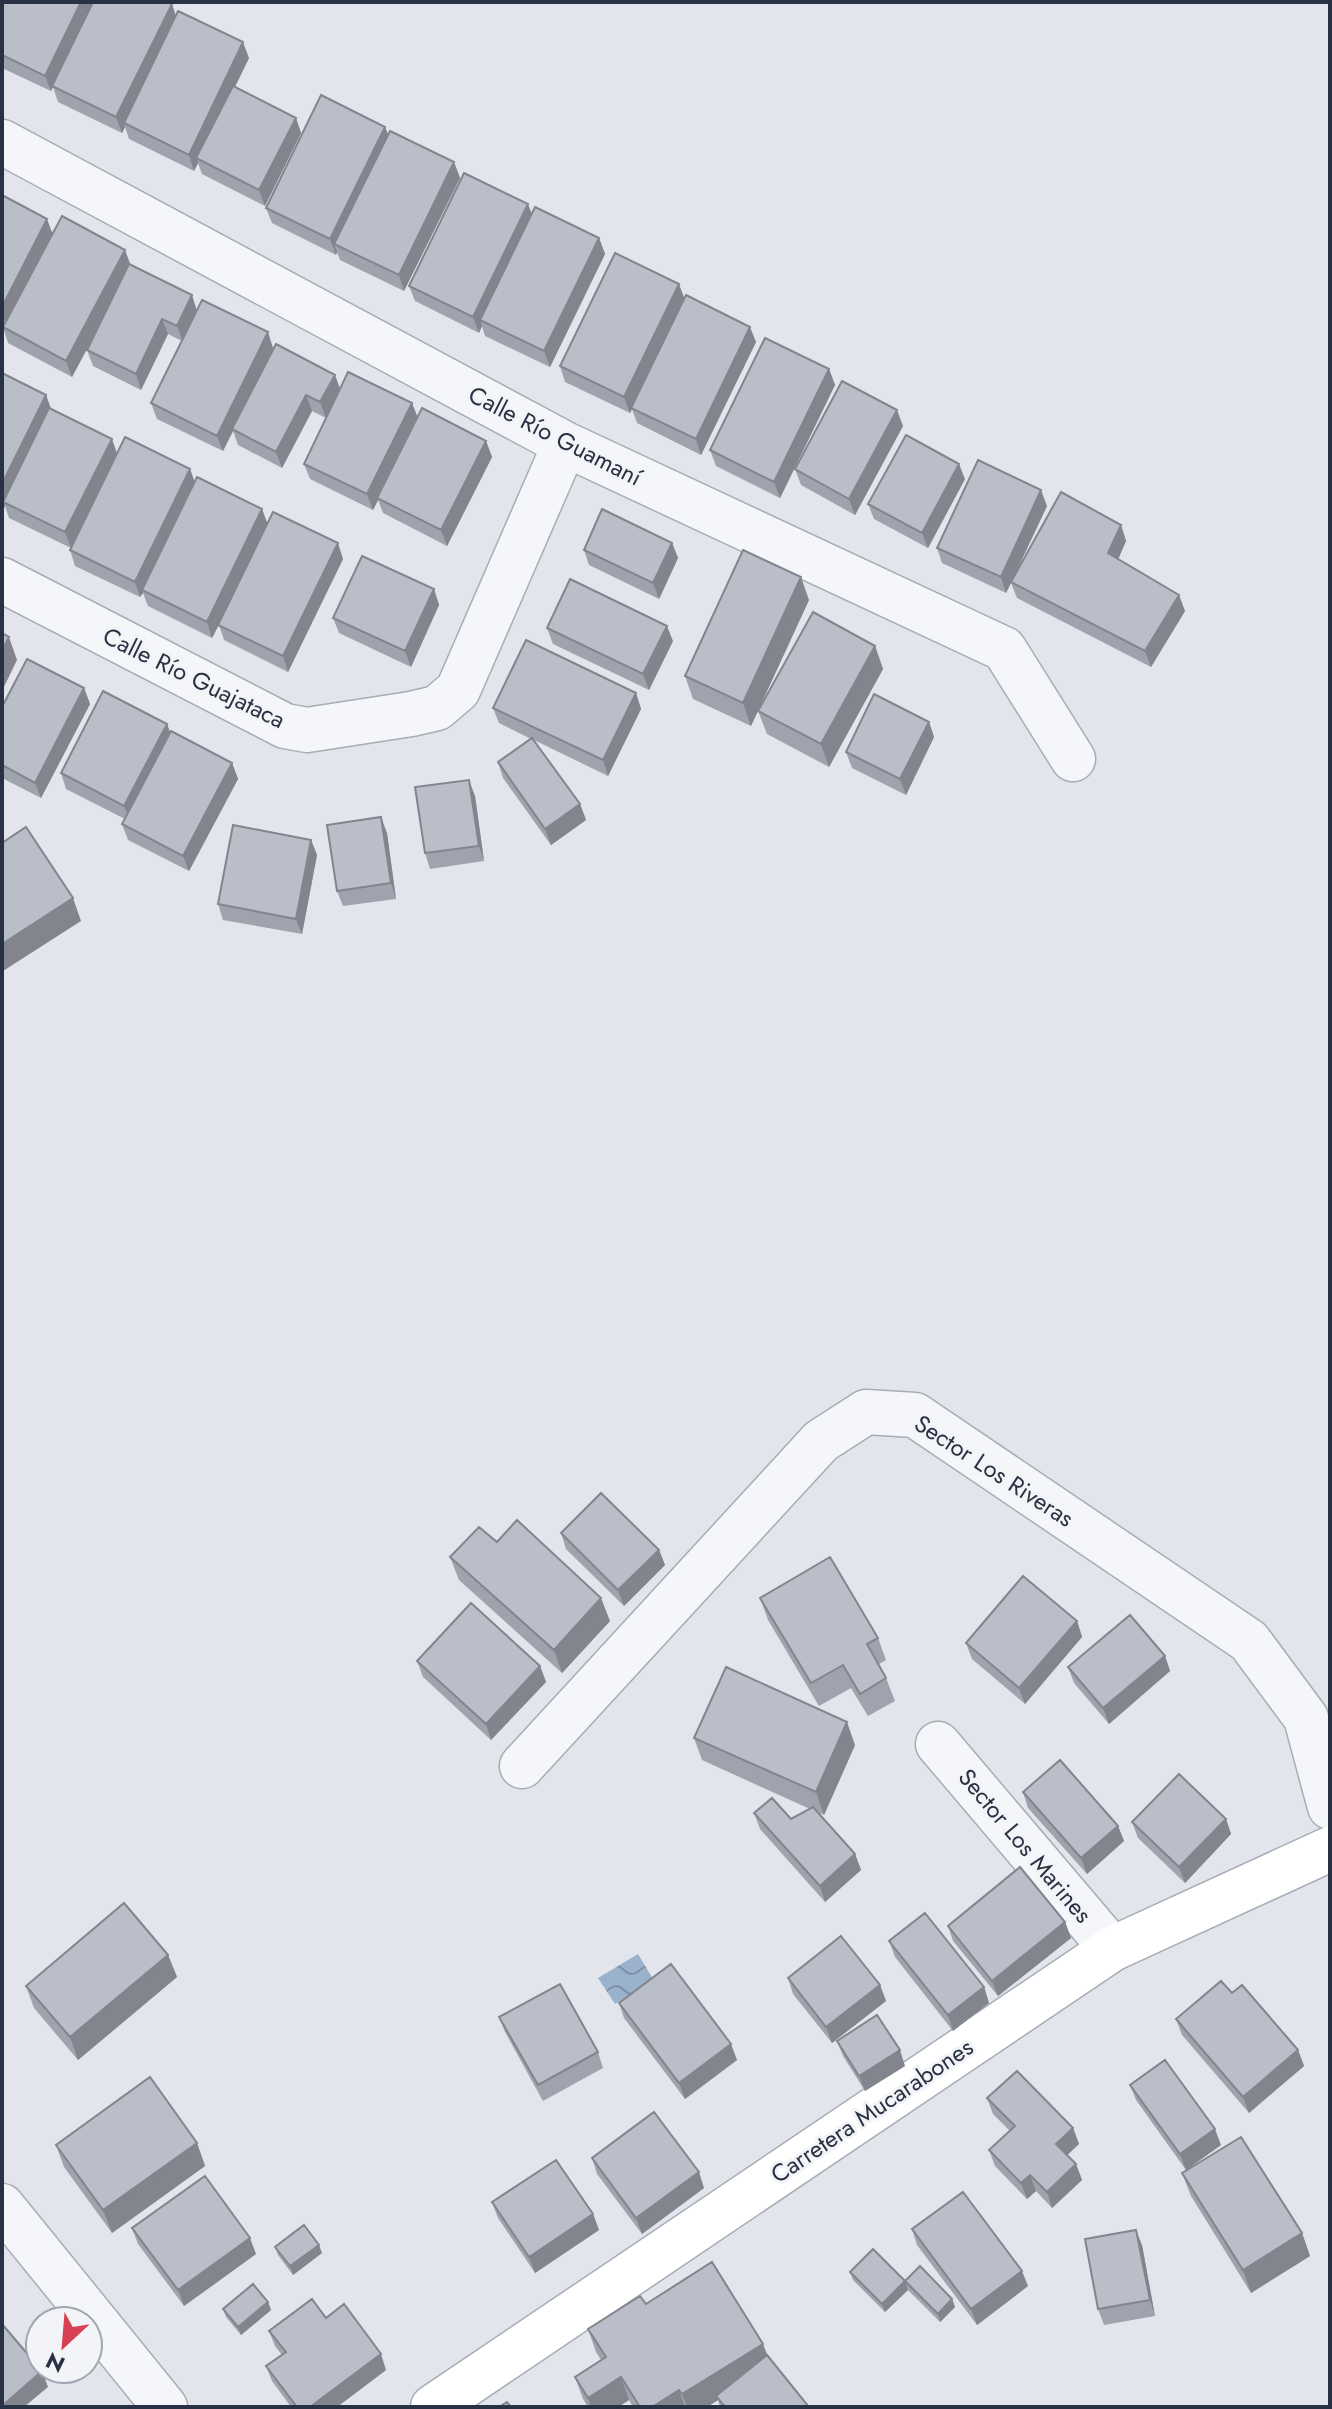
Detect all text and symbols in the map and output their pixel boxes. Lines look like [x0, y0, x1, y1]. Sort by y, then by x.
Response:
street label: Calle Río Guamaní [462, 377, 649, 495]
street label: Calle Río Guajataca [97, 618, 291, 737]
street label: Sector Los Riveras [908, 1406, 1081, 1535]
street label: Sector Los Marines [950, 1761, 1101, 1931]
street label: Carretera Mucarabones [763, 2030, 980, 2192]
north arrow [24, 2305, 104, 2385]
text: N [40, 2345, 70, 2381]

